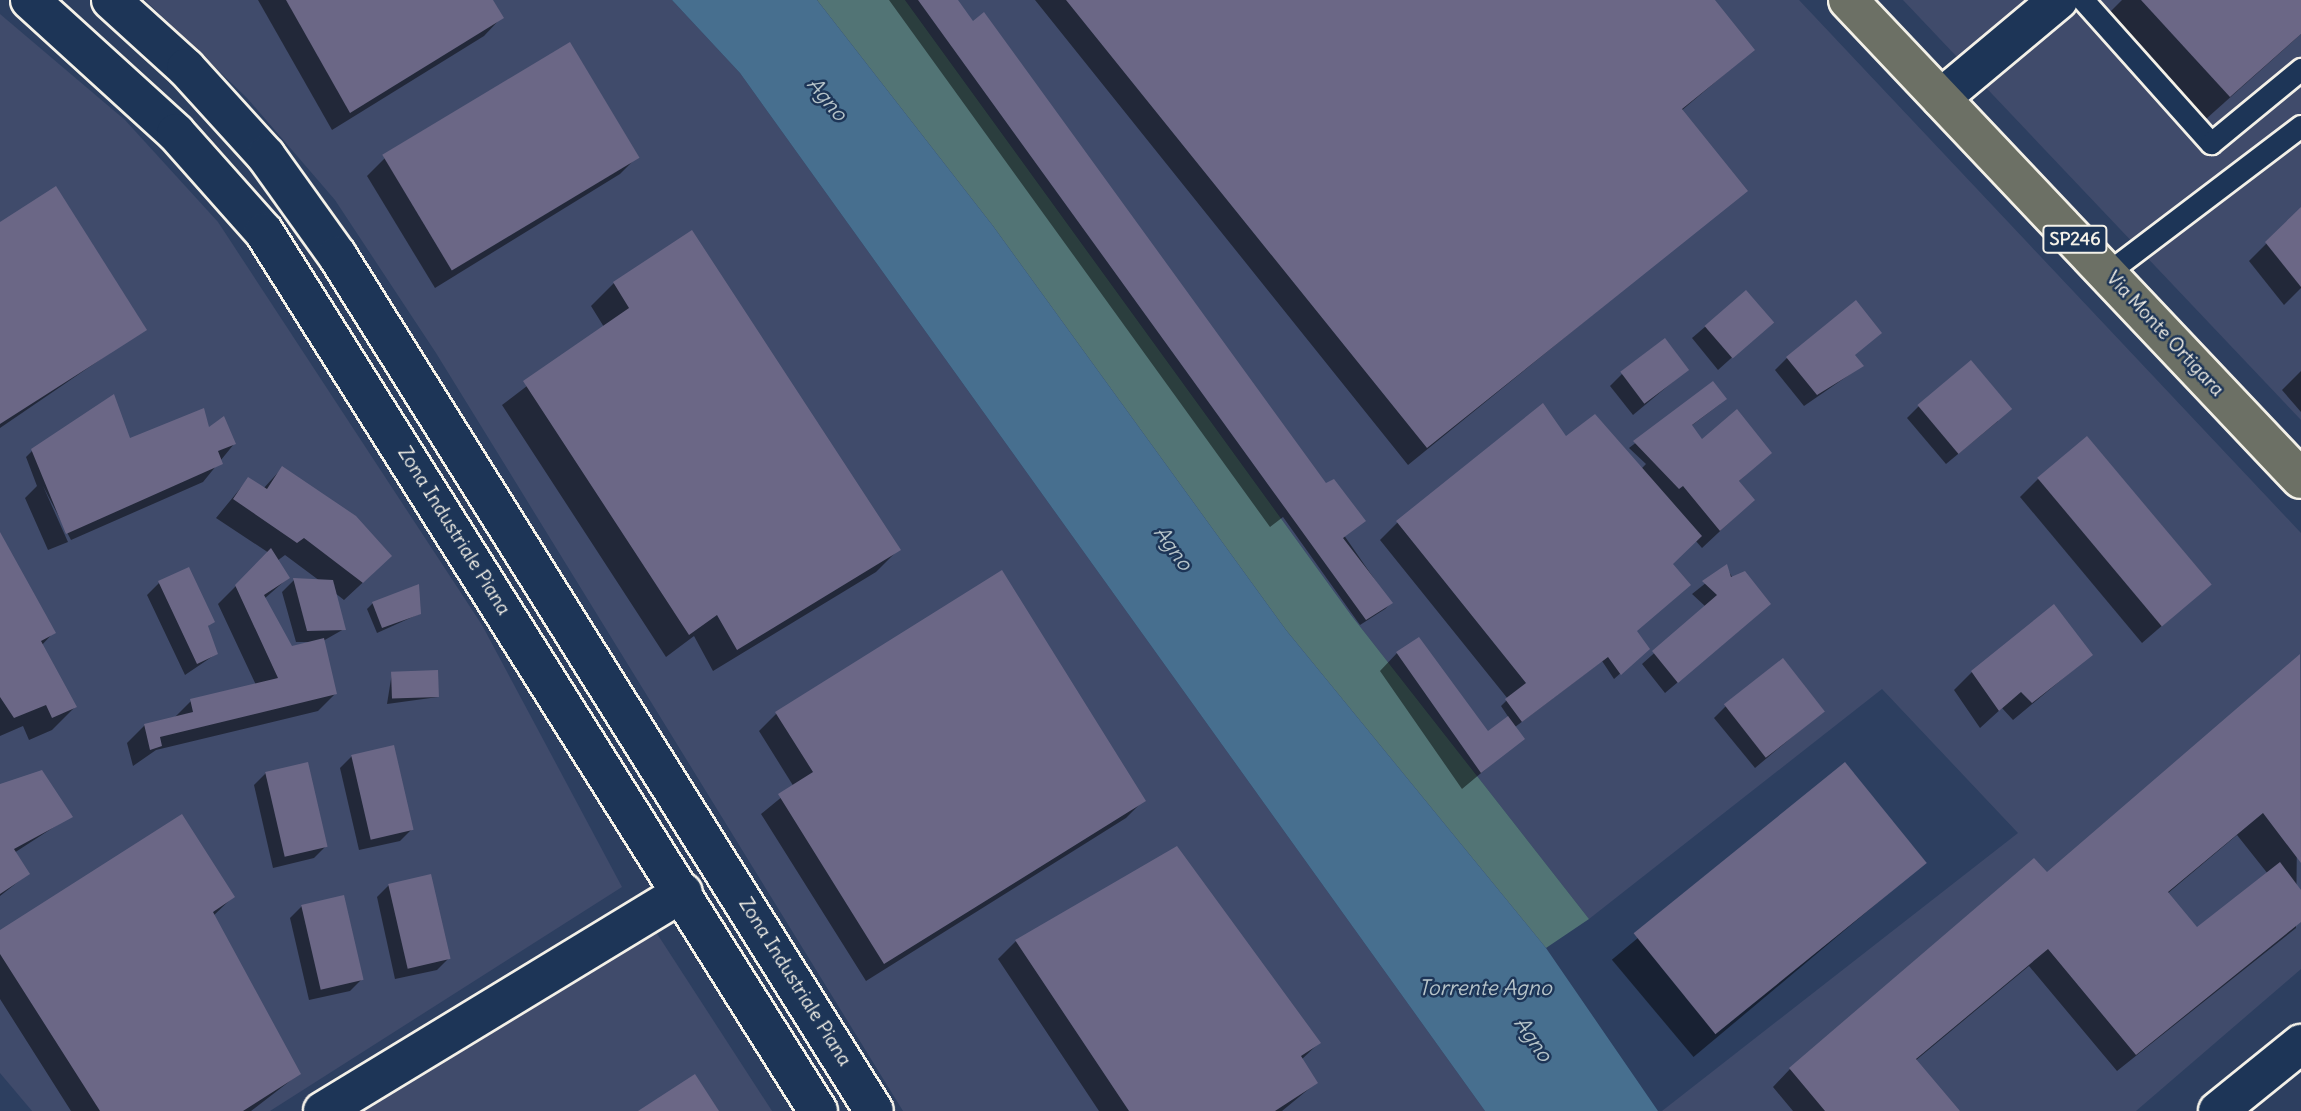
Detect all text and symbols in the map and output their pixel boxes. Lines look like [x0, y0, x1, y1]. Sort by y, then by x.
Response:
water label: Agno [802, 72, 852, 126]
road number: SP246 [2042, 225, 2108, 254]
street label: Via Monte Ortigara [2101, 267, 2229, 401]
street label: Zona Industriale Piana [393, 443, 515, 619]
water label: Agno [1148, 521, 1198, 575]
street label: Zona Industriale Piana [734, 894, 856, 1070]
water label: Torrente Agno [1418, 975, 1552, 1001]
water label: Agno [1509, 1012, 1557, 1066]

